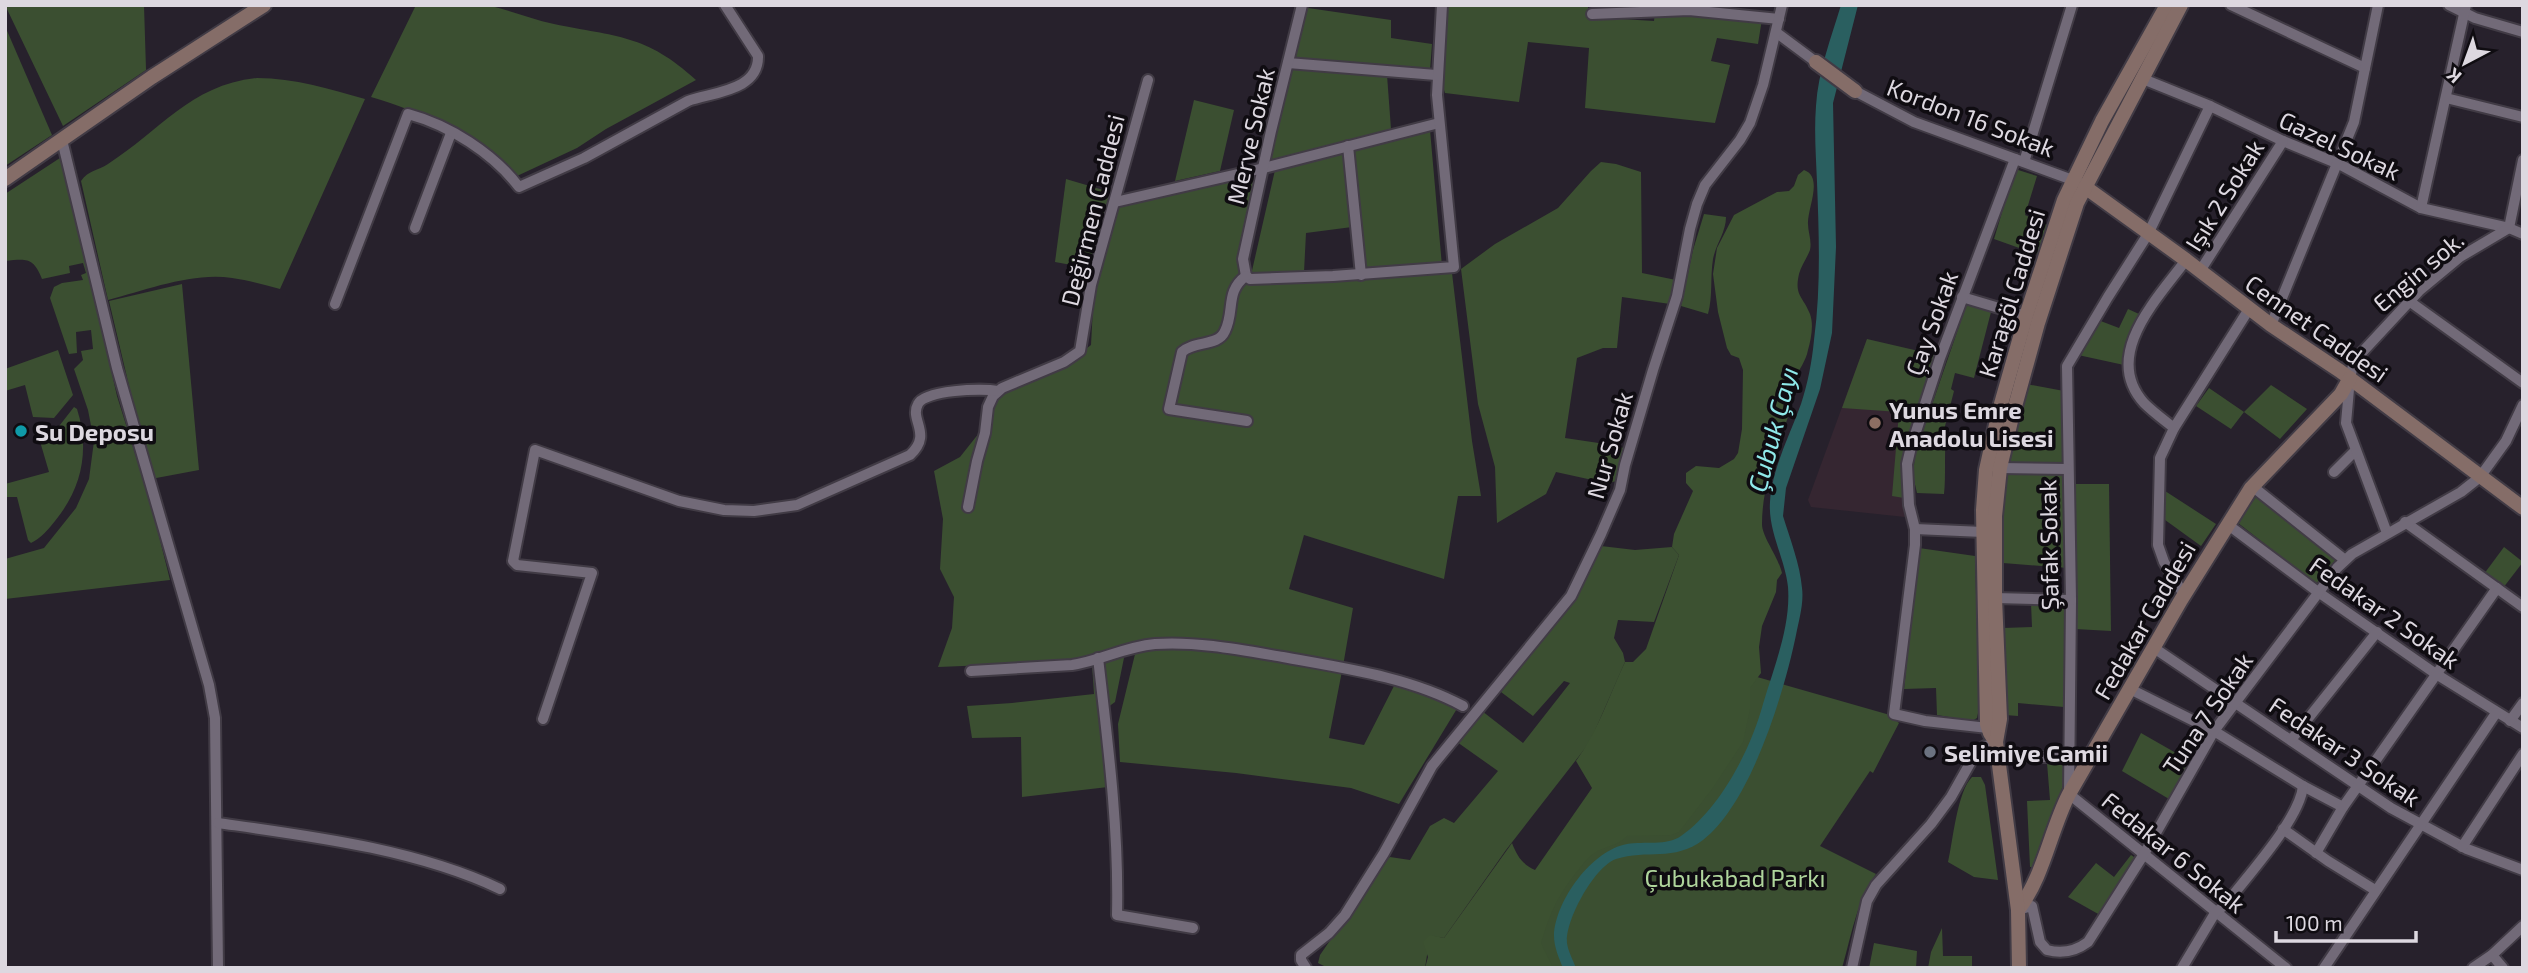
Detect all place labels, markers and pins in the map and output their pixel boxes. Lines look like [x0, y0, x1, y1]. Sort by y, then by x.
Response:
place label: Yunus Emre Anadolu Lisesi [1889, 395, 2054, 452]
marker: Yunus Emre Anadolu Lisesi [1867, 415, 1883, 431]
place label: Su Deposu [35, 417, 154, 446]
marker: Su Deposu [13, 423, 29, 439]
place label: Selimiye Camii [1944, 738, 2108, 767]
marker: Selimiye Camii [1922, 744, 1938, 760]

